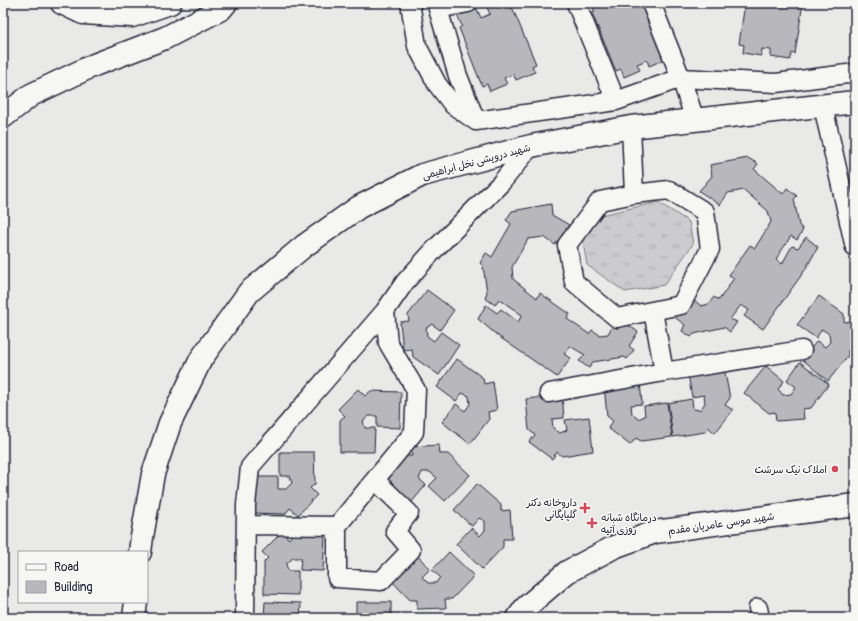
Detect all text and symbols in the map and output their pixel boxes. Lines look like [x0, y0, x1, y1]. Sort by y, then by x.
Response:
street label: شهید درویشی نخل ابراهیمی [421, 142, 532, 183]
place label: املاک نیک سرشت [754, 464, 827, 476]
marker: املاک نیک سرشت [830, 464, 840, 474]
place label: داروخانه دکتر گلپایگانی [526, 497, 577, 522]
marker: داروخانه دکتر گلپایگانی [580, 503, 590, 513]
street label: شهید موسی عامریان مقدم [667, 511, 775, 538]
place label: درمانگاه شبانه روزی آتیه [601, 512, 657, 536]
marker: درمانگاه شبانه روزی آتیه [586, 517, 598, 529]
legend [18, 551, 148, 603]
text: Road [54, 560, 79, 575]
text: Building [54, 580, 93, 595]

